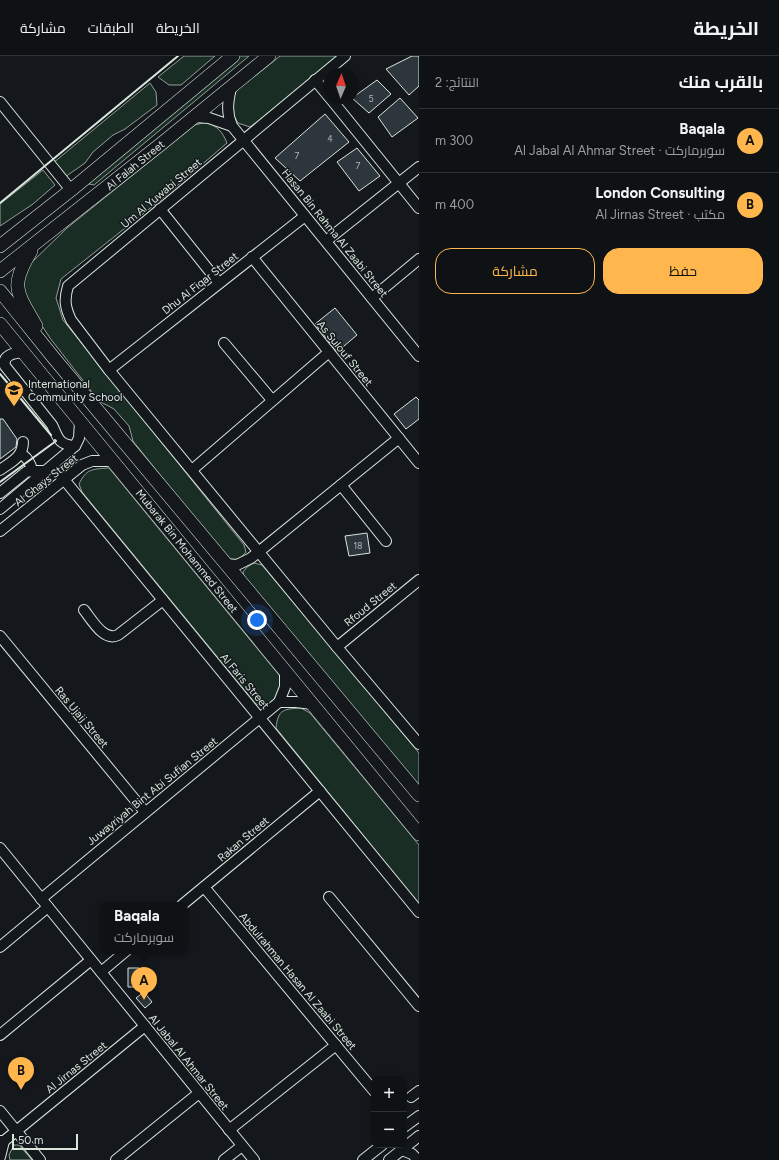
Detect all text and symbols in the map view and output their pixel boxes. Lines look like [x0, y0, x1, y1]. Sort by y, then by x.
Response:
text: الخريطة [693, 17, 759, 40]
text: مشاركة [20, 20, 66, 37]
text: الطبقات [88, 20, 134, 37]
text: الخريطة [156, 20, 200, 37]
north arrow [323, 68, 359, 104]
text: بالقرب منك [679, 72, 763, 92]
text: النتائج: 2 [435, 75, 479, 90]
house number: 5 [368, 93, 374, 104]
text: Baqala [679, 120, 725, 138]
house number: 4 [327, 133, 333, 144]
text: 300 m [435, 133, 473, 148]
text: A [745, 133, 755, 148]
street label: Al Falah Street [103, 138, 167, 193]
text: سوبرماركت · Al Jabal Al Ahmar Street [514, 143, 725, 158]
house number: 7 [295, 150, 300, 161]
street label: Um Al Yuwabi Street [118, 156, 204, 231]
house number: 7 [356, 160, 361, 171]
street label: Hasan Bin Rahma Al Zaabi Street [279, 167, 390, 300]
text: London Consulting [595, 184, 725, 202]
text: 400 m [435, 197, 474, 212]
text: B [746, 197, 754, 212]
text: مكتب · Al Jirnas Street [595, 207, 725, 222]
button: مشاركة [435, 248, 595, 294]
button: حفظ [603, 248, 763, 294]
street label: Dhu Al Fiqar Street [160, 250, 241, 317]
street label: As Sulouf Street [314, 318, 375, 389]
place label: International Community School [28, 378, 123, 404]
school or university icon: International Community School [3, 379, 25, 407]
street label: Al Ghays Street [12, 452, 81, 509]
street label: Mubarak Bin Mohammed Street [133, 487, 240, 616]
house number: 18 [353, 540, 363, 551]
street label: Rfoud Street [342, 579, 399, 629]
your location [247, 610, 267, 630]
street label: Al Faris Street [217, 651, 272, 712]
street label: Ras Ujaij Street [52, 684, 111, 751]
street label: Juwayriyah Bint Abi Sufian Street [84, 735, 220, 848]
street label: Rakan Street [215, 814, 272, 865]
popup [100, 902, 188, 954]
text: Baqala [114, 907, 160, 925]
street label: Abdulrahman Hasan Al Zaabi Street [236, 910, 359, 1053]
text: سوبرماركت [114, 930, 174, 945]
pin: A [131, 967, 157, 1000]
street label: Al Jabal Al Ahmar Street [146, 1012, 231, 1113]
street label: Al Jirnas Street [43, 1039, 110, 1096]
pin: B [8, 1057, 34, 1090]
map controls [371, 1076, 407, 1148]
button: + [371, 1076, 407, 1112]
button: − [371, 1112, 407, 1148]
scale bar [12, 1132, 78, 1151]
text: 50 m [18, 1134, 43, 1147]

